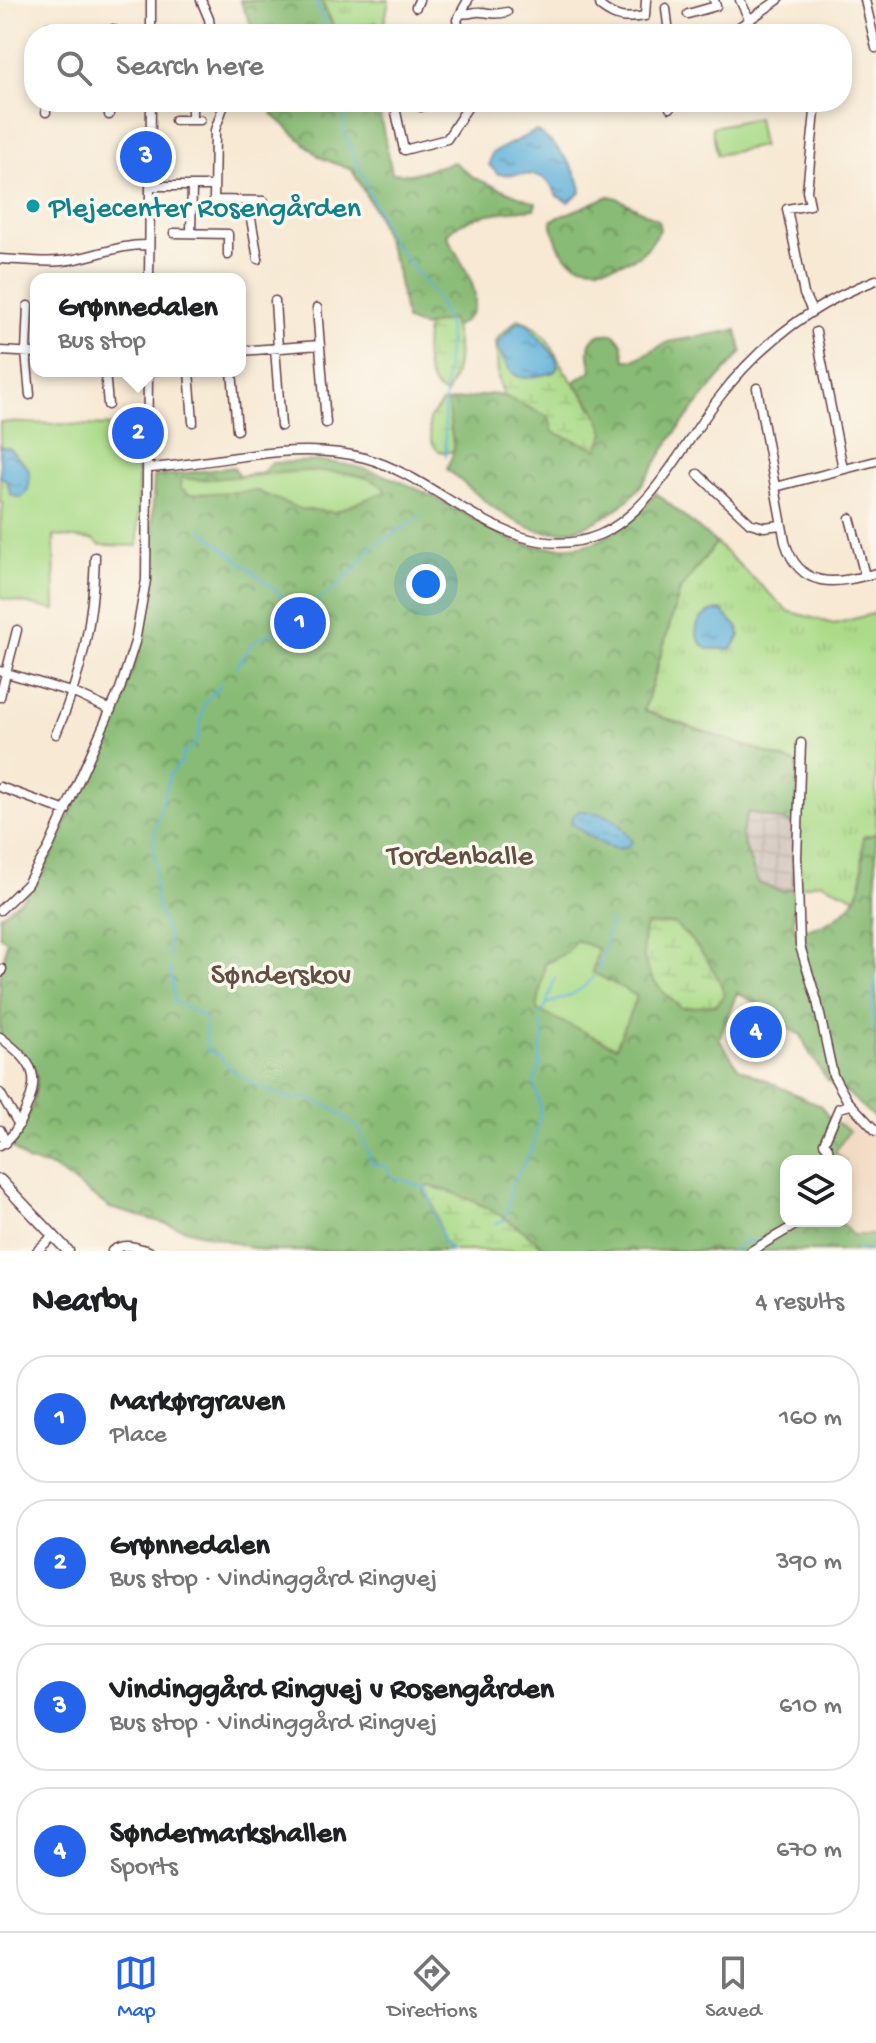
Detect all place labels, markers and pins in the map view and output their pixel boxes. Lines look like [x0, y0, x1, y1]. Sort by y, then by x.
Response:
pin: 3 [120, 127, 172, 187]
place label: Plejecenter Rosengården [48, 193, 361, 228]
marker: Plejecenter Rosengården [24, 197, 42, 215]
pin: 2 [112, 403, 164, 463]
pin: 1 [274, 593, 326, 653]
pin: 4 [730, 1002, 782, 1062]

